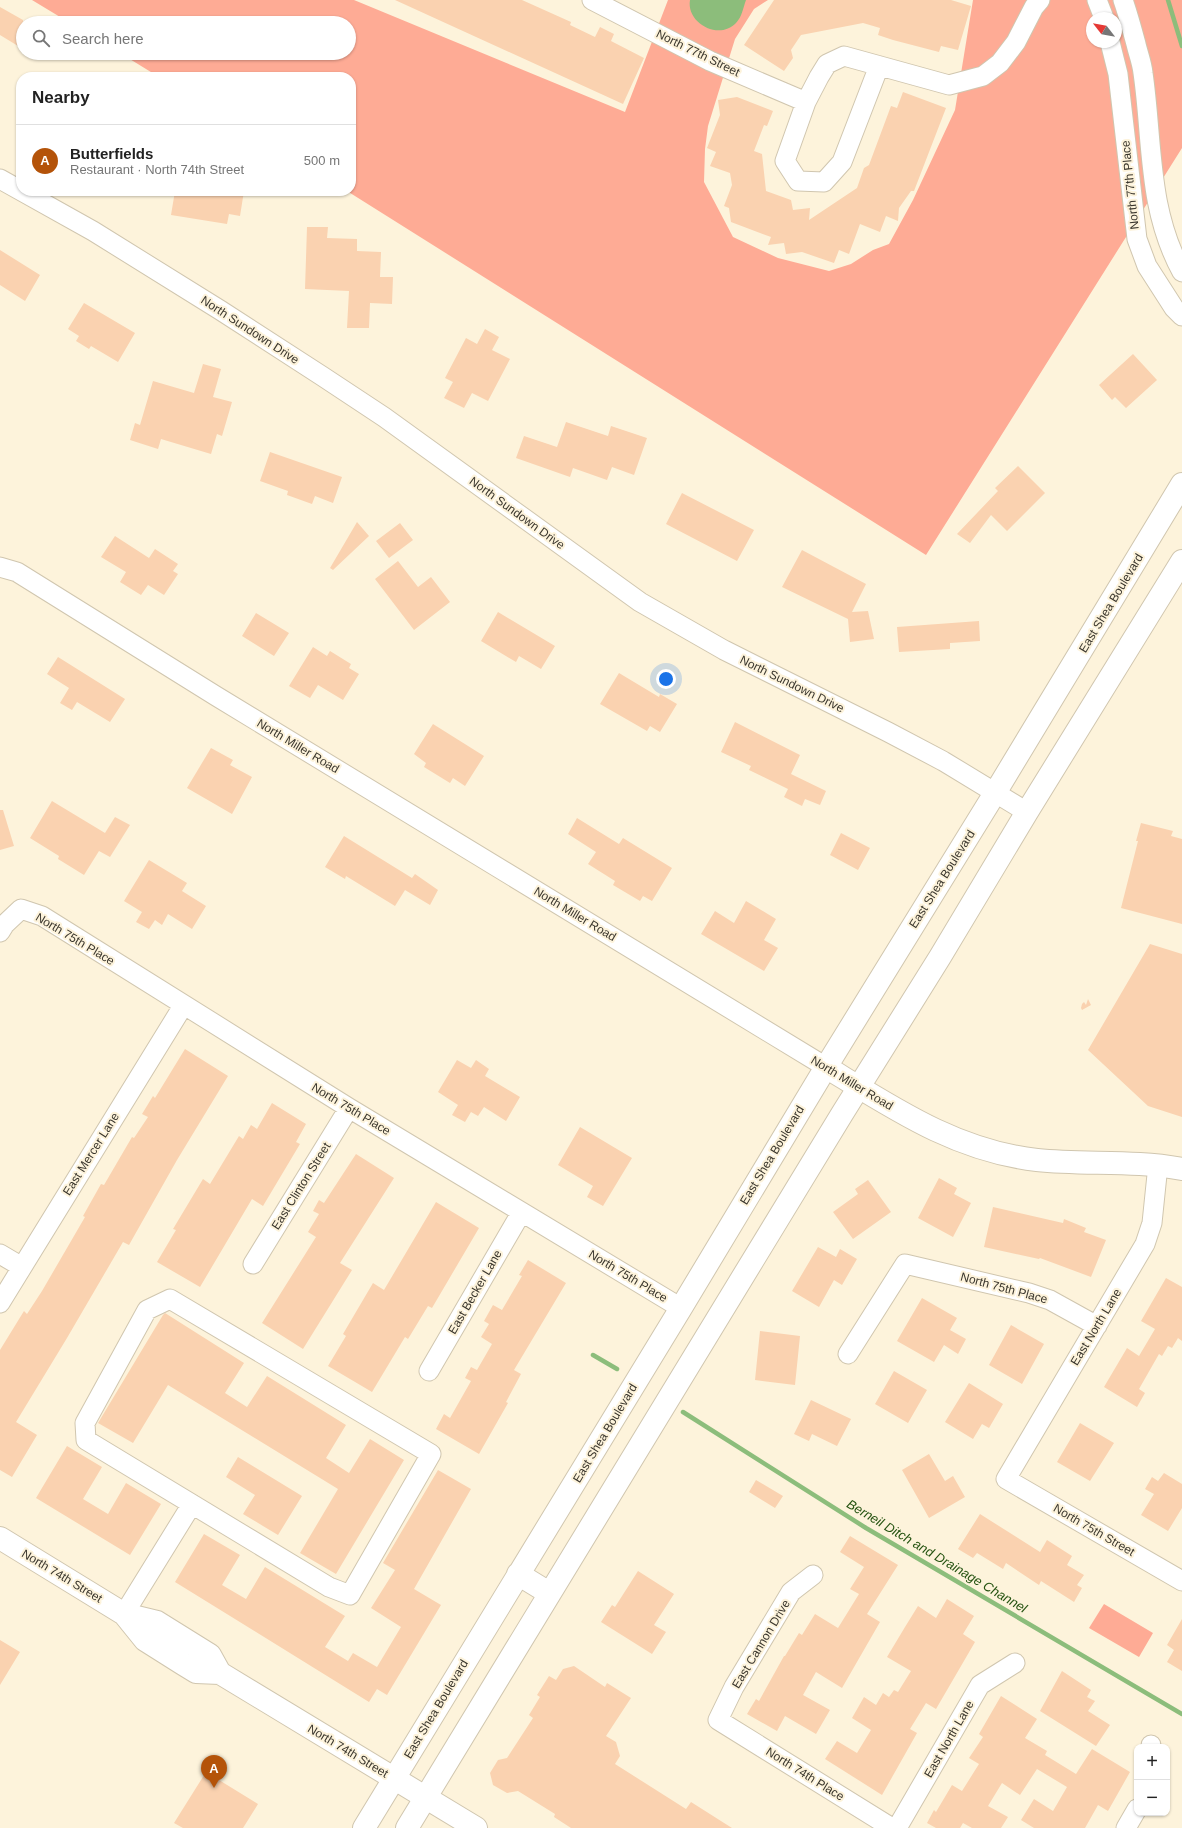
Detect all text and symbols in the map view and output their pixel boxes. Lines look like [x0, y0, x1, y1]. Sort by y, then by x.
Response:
north arrow [1086, 12, 1122, 48]
search box [16, 16, 356, 60]
icon: search [30, 27, 52, 49]
street label: North 77th Street [654, 27, 743, 80]
text: Search here [62, 30, 144, 47]
text: Nearby [32, 88, 90, 107]
street label: North 77th Place [1118, 139, 1142, 230]
text: Butterfields [70, 145, 153, 162]
text: A [40, 153, 50, 168]
text: 500 m [304, 153, 340, 168]
text: Restaurant · North 74th Street [70, 162, 244, 177]
street label: North Sundown Drive [198, 293, 302, 367]
street label: North Sundown Drive [467, 474, 568, 552]
street label: East Shea Boulevard [1076, 551, 1146, 655]
street label: North Sundown Drive [738, 653, 847, 715]
your location [656, 669, 676, 689]
street label: North Miller Road [254, 716, 342, 776]
street label: East Shea Boulevard [906, 827, 978, 931]
street label: North Miller Road [531, 884, 619, 944]
street label: North 75th Place [33, 910, 117, 968]
street label: North Miller Road [808, 1053, 896, 1113]
street label: North 75th Place [309, 1080, 393, 1138]
street label: East Shea Boulevard [737, 1103, 807, 1207]
street label: East Mercer Lane [60, 1110, 122, 1198]
street label: East Clinton Street [269, 1139, 334, 1232]
street label: East Becker Lane [445, 1247, 505, 1337]
street label: North 75th Place [586, 1247, 670, 1305]
street label: North 75th Place [959, 1270, 1049, 1306]
street label: East North Lane [1068, 1286, 1124, 1368]
street label: East Shea Boulevard [570, 1381, 640, 1485]
water label: Berneil Ditch and Drainage Channel [844, 1496, 1031, 1616]
street label: North 75th Street [1051, 1501, 1138, 1559]
street label: North 74th Street [19, 1546, 105, 1606]
street label: East Cannon Drive [729, 1597, 793, 1691]
street label: East Shea Boulevard [401, 1657, 471, 1761]
street label: East North Lane [921, 1698, 977, 1780]
street label: North 74th Street [305, 1721, 391, 1781]
street label: North 74th Place [763, 1744, 847, 1804]
map controls [1134, 1744, 1170, 1816]
button: + [1134, 1744, 1170, 1780]
pin: A [201, 1755, 227, 1788]
button: − [1134, 1780, 1170, 1816]

